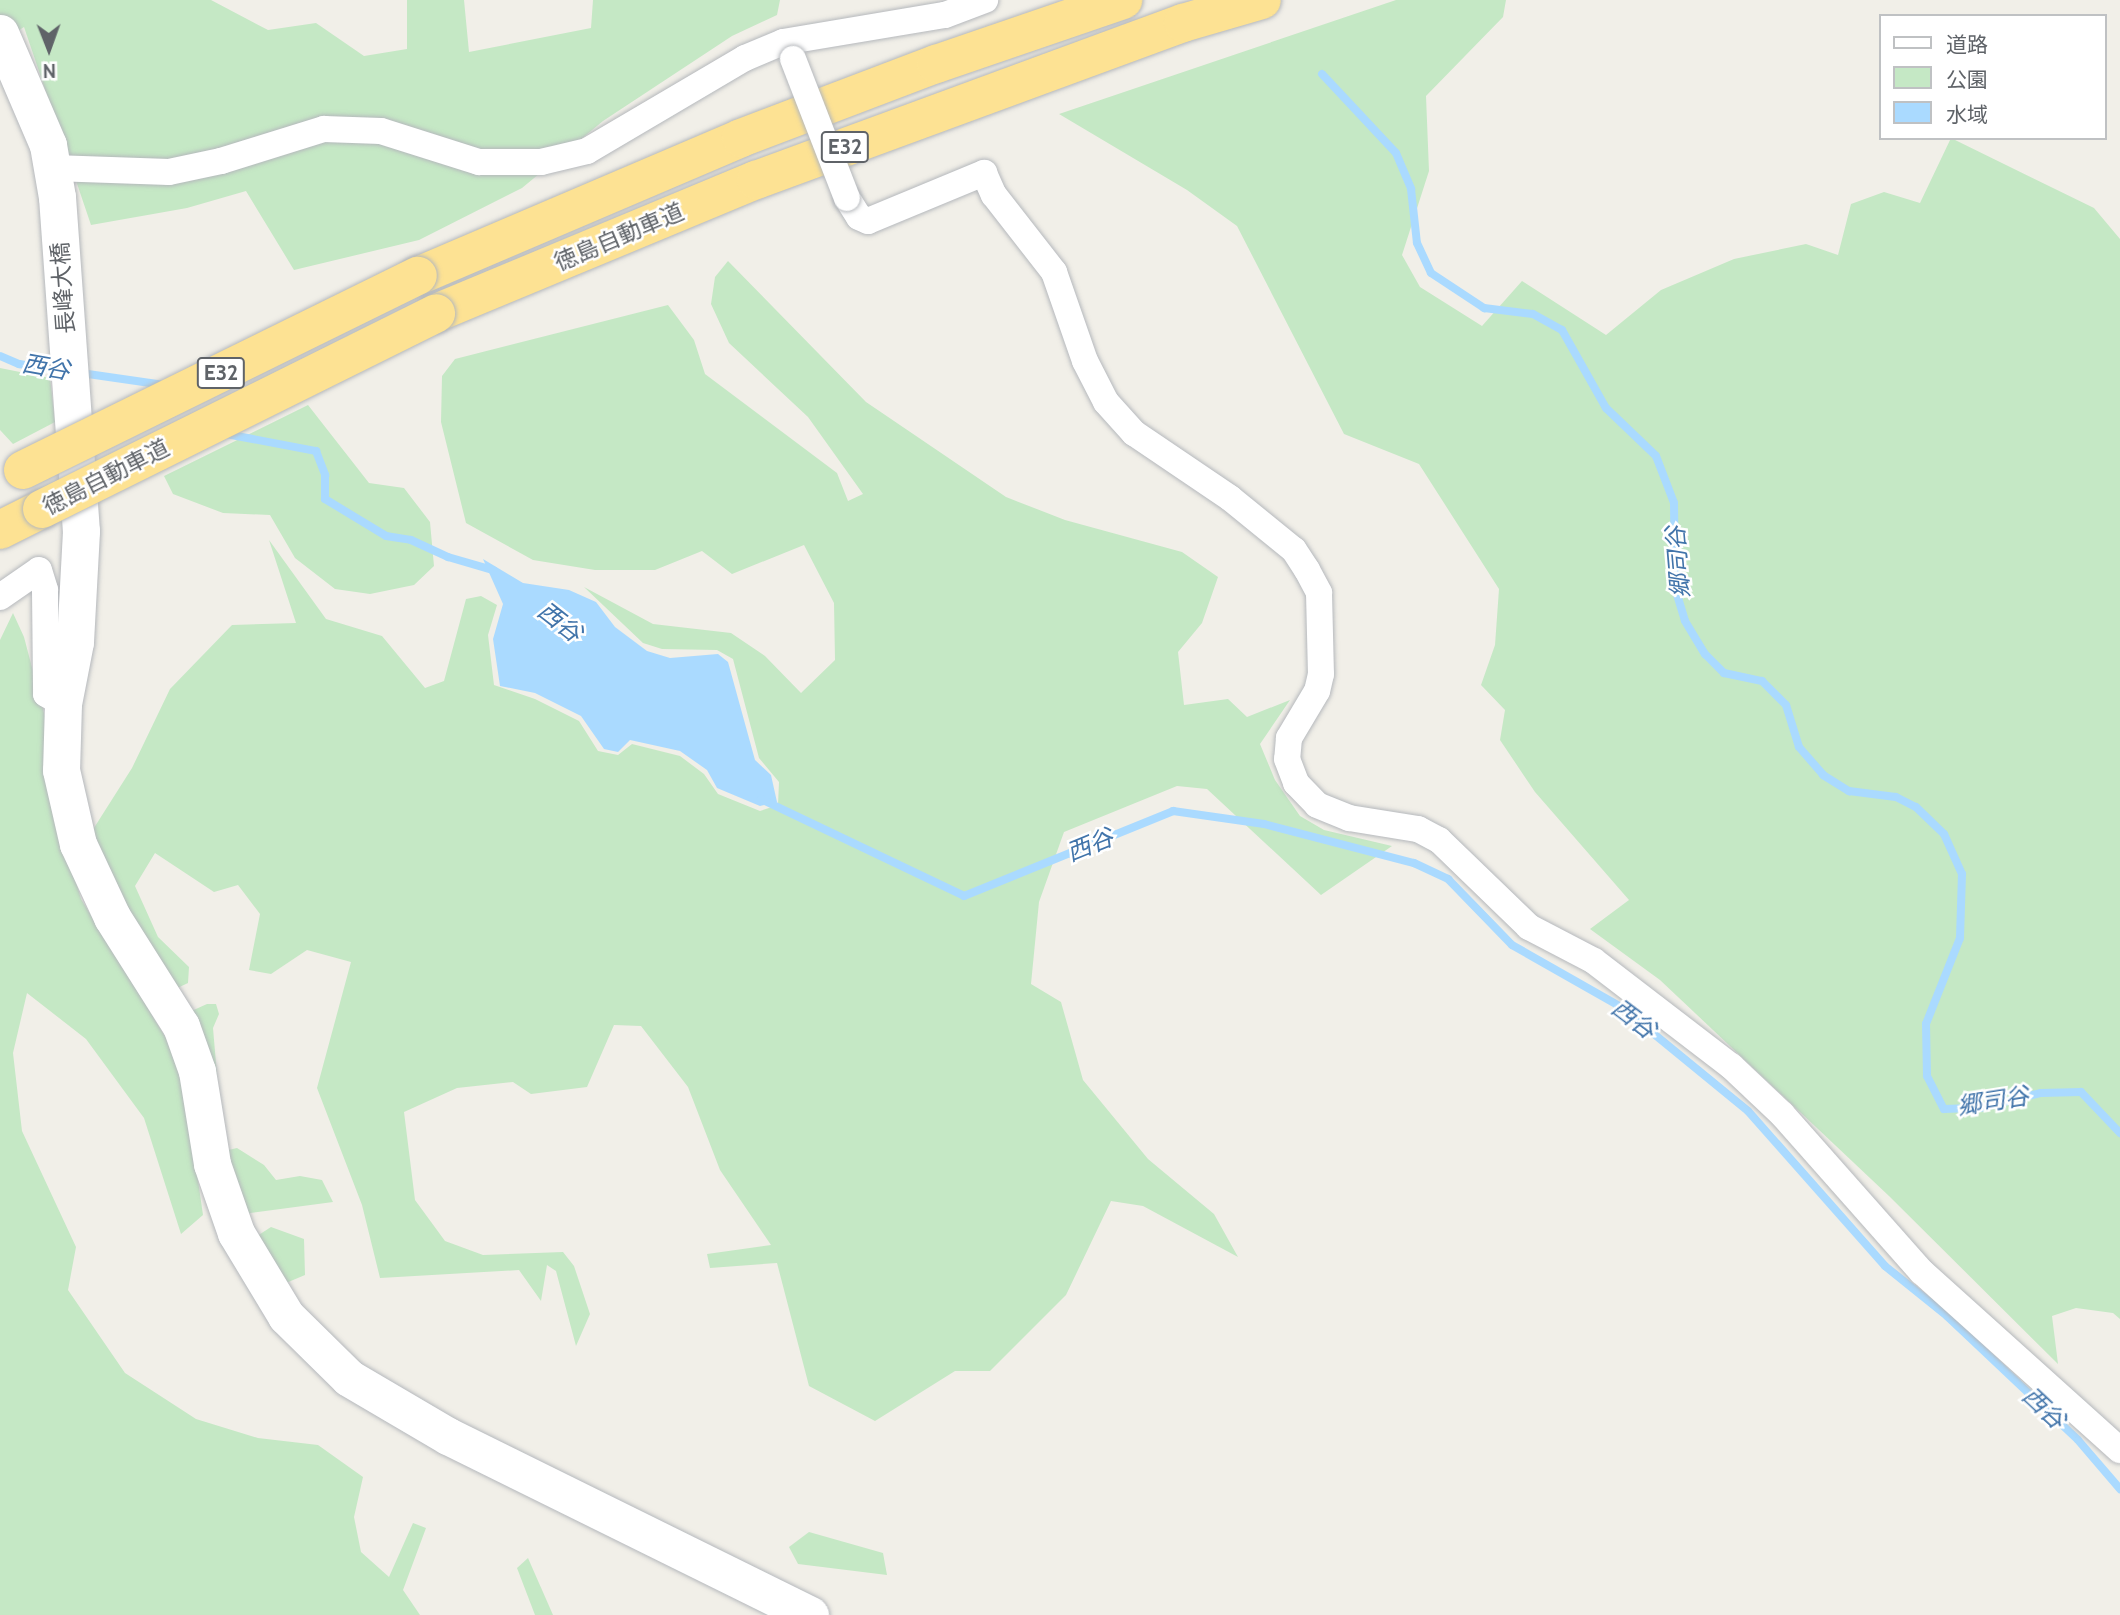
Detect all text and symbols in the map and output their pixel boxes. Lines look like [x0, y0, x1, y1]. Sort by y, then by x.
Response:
north arrow [14, 14, 84, 84]
legend [1878, 14, 2106, 140]
text: 道路 [1946, 32, 1988, 57]
text: N [42, 59, 56, 82]
text: 公園 [1946, 67, 1988, 92]
text: 水域 [1946, 102, 1988, 127]
road number: E32 [820, 130, 870, 164]
street label: 徳島自動車道 [550, 197, 688, 277]
street label: 長峰大橋 [46, 241, 80, 335]
water label: 西谷 [20, 349, 72, 385]
road number: E32 [196, 356, 246, 390]
street label: 徳島自動車道 [38, 433, 174, 521]
water label: 郷司谷 [1661, 525, 1695, 599]
water label: 西谷 [532, 596, 588, 648]
water label: 西谷 [1062, 823, 1118, 867]
water label: 西谷 [1606, 993, 1662, 1045]
water label: 郷司谷 [1955, 1081, 2031, 1121]
water label: 西谷 [2017, 1381, 2071, 1435]

